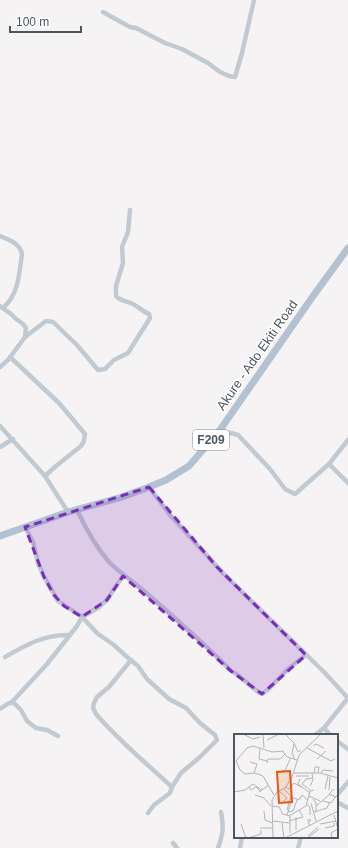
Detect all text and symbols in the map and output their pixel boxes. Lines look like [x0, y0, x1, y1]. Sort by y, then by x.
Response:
scale bar [10, 8, 81, 34]
text: 100 m [16, 15, 49, 29]
street label: Akure - Ado Ekiti Road [213, 297, 301, 413]
road number: F209 [193, 430, 229, 450]
inset map [234, 734, 338, 838]

